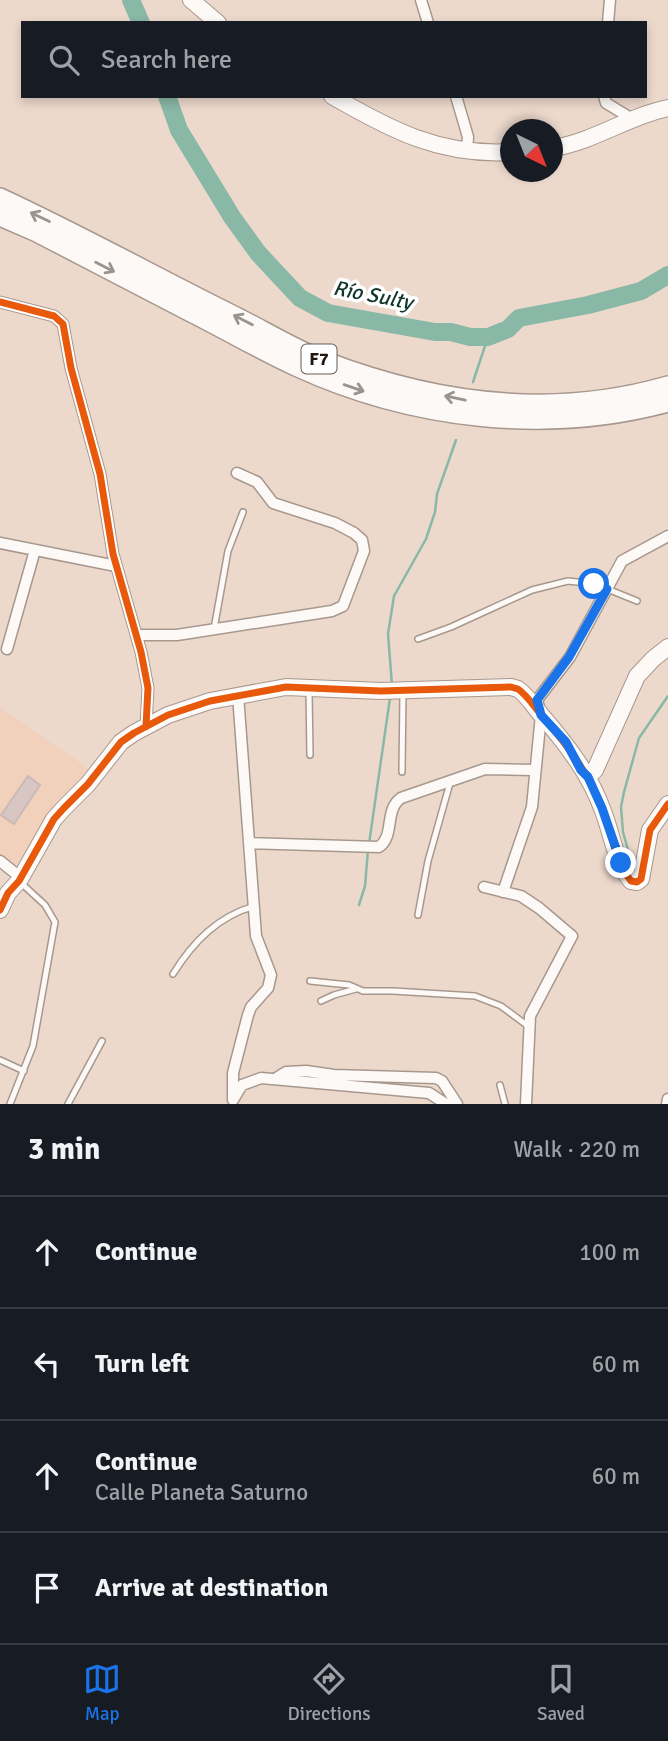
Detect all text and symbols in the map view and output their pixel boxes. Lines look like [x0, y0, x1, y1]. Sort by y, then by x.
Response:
search box [21, 21, 647, 98]
icon: search [45, 41, 83, 79]
text: Search here [101, 44, 232, 76]
north arrow [500, 119, 563, 182]
one-way arrow [30, 209, 51, 223]
one-way arrow [94, 261, 115, 275]
water label: Río Sulty [331, 275, 418, 316]
one-way arrow [233, 313, 253, 327]
road number: F7 [302, 344, 336, 374]
one-way arrow [342, 383, 364, 395]
one-way arrow [444, 390, 467, 404]
route start [578, 568, 609, 599]
route end [605, 847, 636, 878]
text: 3 min [28, 1131, 100, 1168]
text: Walk · 220 m [514, 1135, 640, 1164]
icon: ahead [28, 1233, 66, 1271]
text: Continue [95, 1236, 197, 1268]
text: 100 m [579, 1238, 640, 1267]
icon: left [28, 1345, 66, 1383]
text: Turn left [95, 1348, 189, 1380]
text: 60 m [592, 1350, 640, 1379]
text: Continue [95, 1446, 197, 1478]
icon: ahead [28, 1457, 66, 1495]
text: 60 m [592, 1462, 640, 1491]
text: Calle Planeta Saturno [95, 1478, 308, 1507]
icon: arrive [28, 1569, 66, 1607]
text: Arrive at destination [95, 1572, 328, 1604]
tab: Map [83, 1660, 121, 1726]
tab: Directions [288, 1660, 371, 1726]
tab: Saved [537, 1660, 585, 1726]

